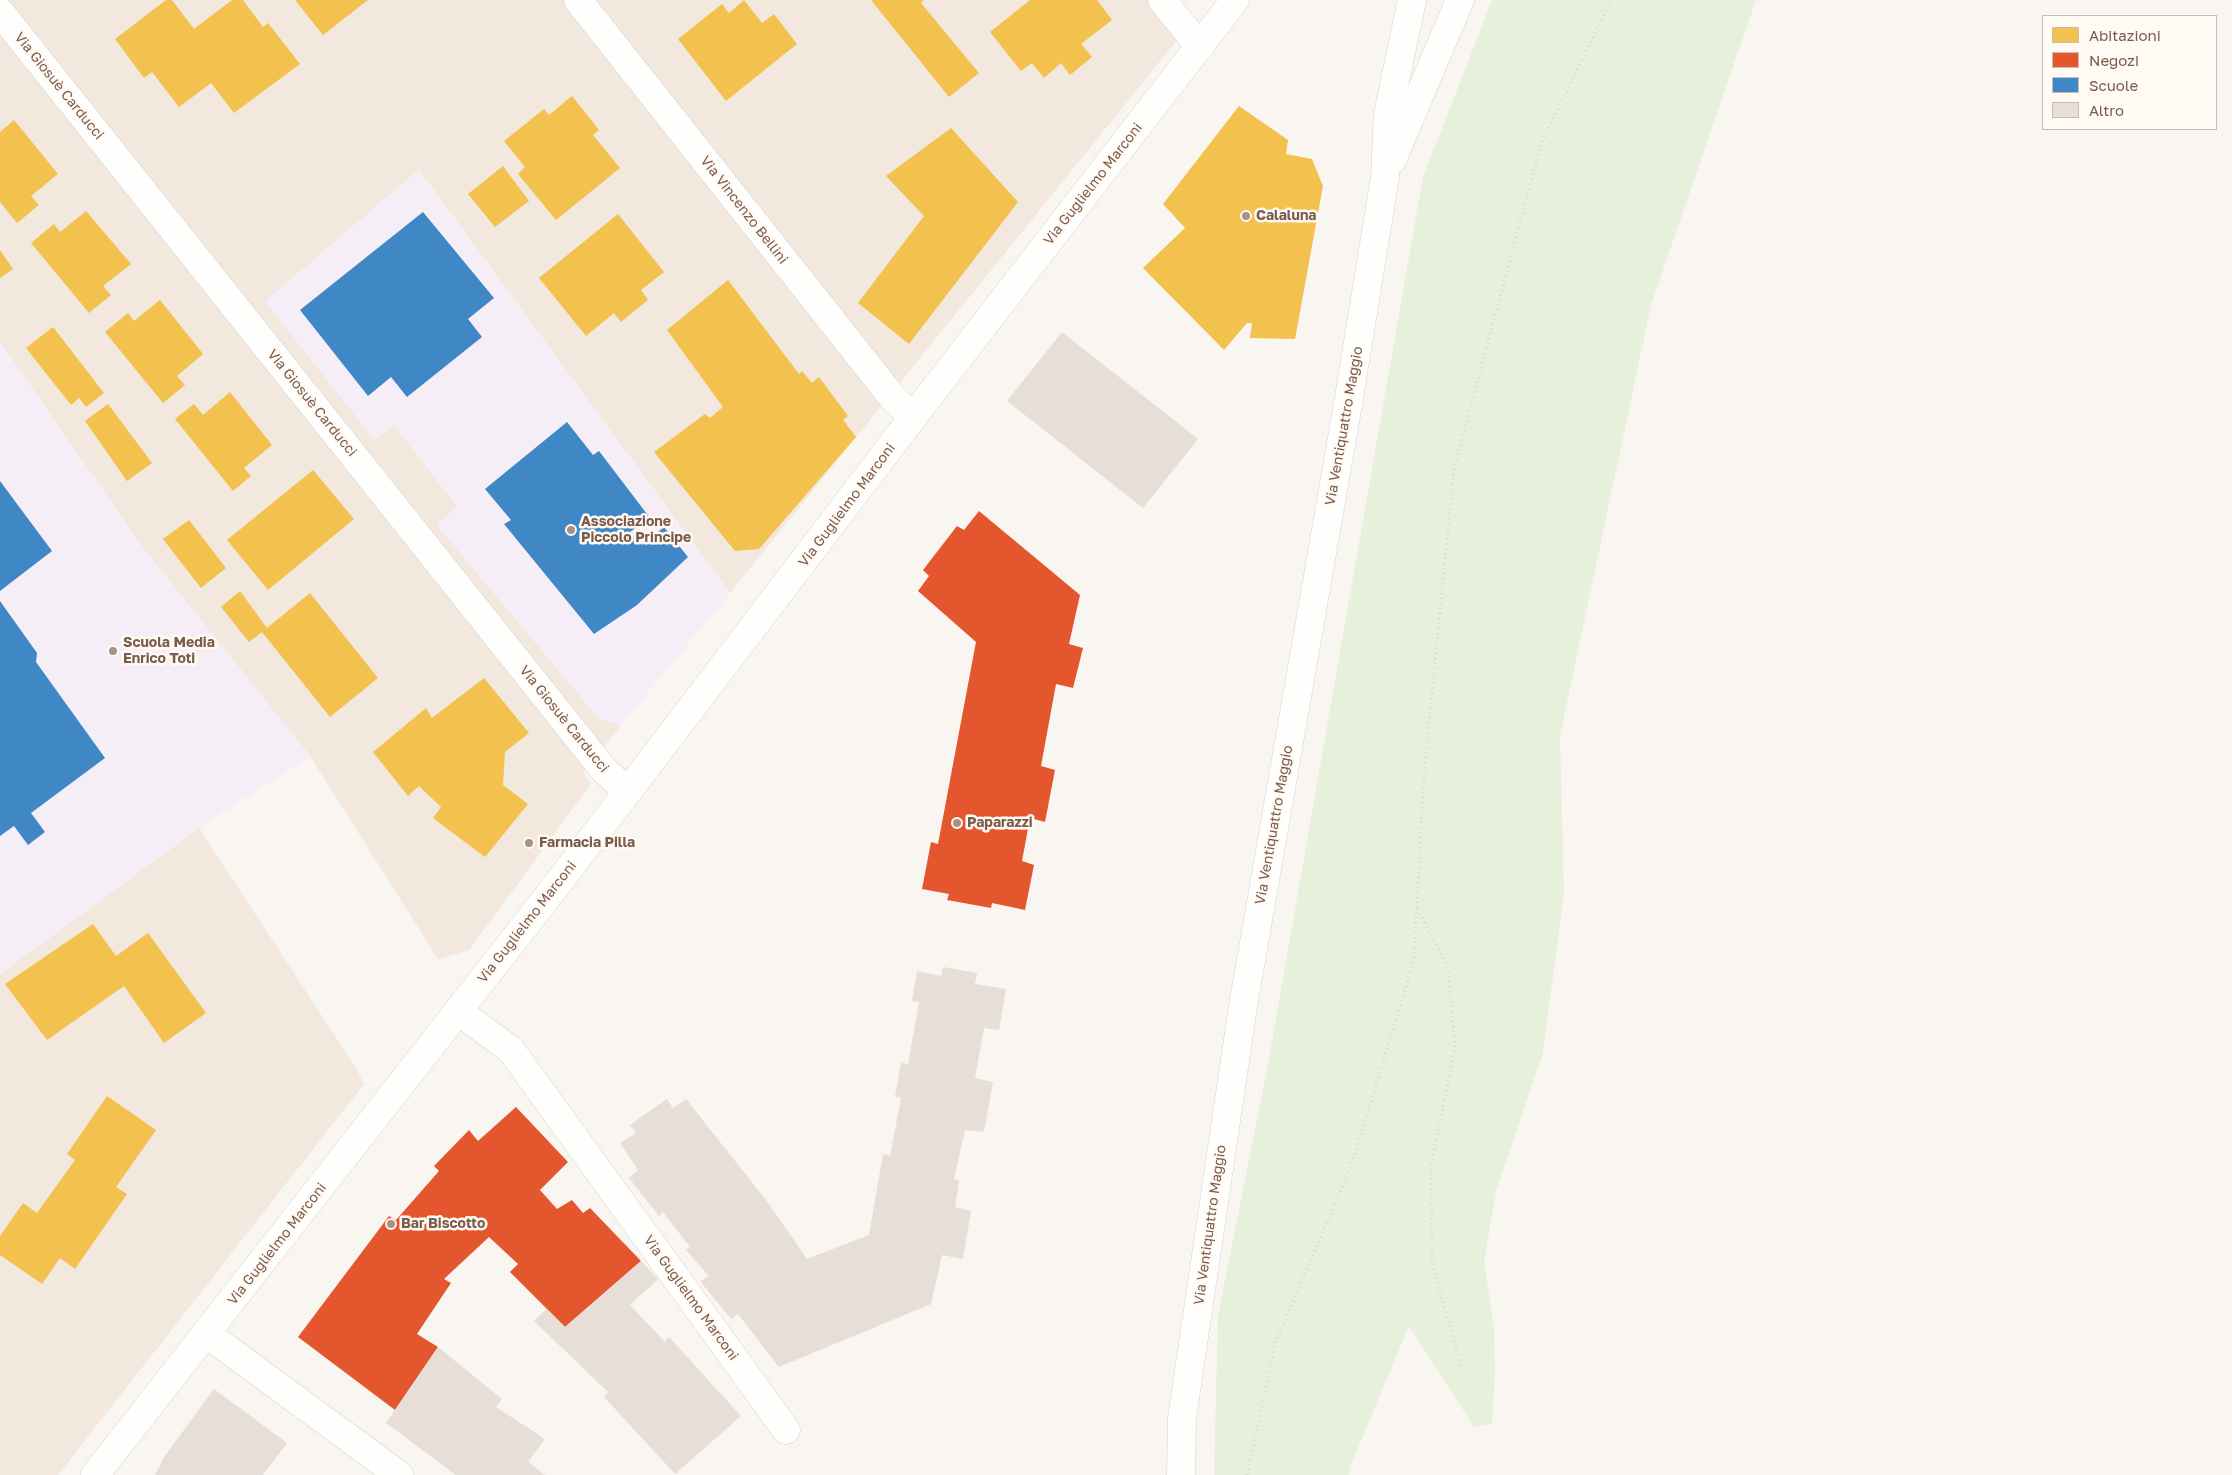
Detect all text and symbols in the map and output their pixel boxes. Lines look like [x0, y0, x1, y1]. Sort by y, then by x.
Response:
legend [2042, 15, 2217, 130]
text: Abitazioni [2089, 26, 2161, 44]
street label: Via Giosuè Carducci [11, 29, 107, 143]
text: Negozi [2089, 51, 2139, 69]
text: Scuole [2089, 76, 2138, 94]
text: Altro [2089, 101, 2124, 119]
street label: Via Guglielmo Marconi [1040, 120, 1146, 248]
street label: Via Vincenzo Bellini [697, 153, 791, 267]
place label: Calaluna [1256, 208, 1316, 224]
marker: Calaluna [1240, 210, 1252, 222]
street label: Via Ventiquattro Maggio [1322, 345, 1366, 507]
street label: Via Giosuè Carducci [264, 346, 360, 460]
street label: Via Guglielmo Marconi [795, 440, 899, 570]
place label: Associazione Piccolo Principe [581, 514, 691, 546]
marker: Associazione Piccolo Principe [565, 524, 577, 536]
place label: Scuola Media Enrico Toti [123, 635, 215, 668]
marker: Scuola Media Enrico Toti [107, 645, 119, 657]
street label: Via Giosuè Carducci [516, 662, 612, 776]
street label: Via Ventiquattro Maggio [1252, 744, 1296, 906]
place label: Paparazzi [967, 815, 1033, 831]
marker: Paparazzi [951, 817, 963, 829]
place label: Farmacia Pilla [539, 835, 635, 851]
marker: Farmacia Pilla [523, 837, 535, 849]
street label: Via Guglielmo Marconi [474, 858, 580, 986]
street label: Via Ventiquattro Maggio [1190, 1144, 1230, 1306]
street label: Via Guglielmo Marconi [224, 1180, 330, 1308]
place label: Bar Biscotto [401, 1216, 485, 1232]
marker: Bar Biscotto [385, 1218, 397, 1230]
street label: Via Guglielmo Marconi [640, 1232, 742, 1364]

